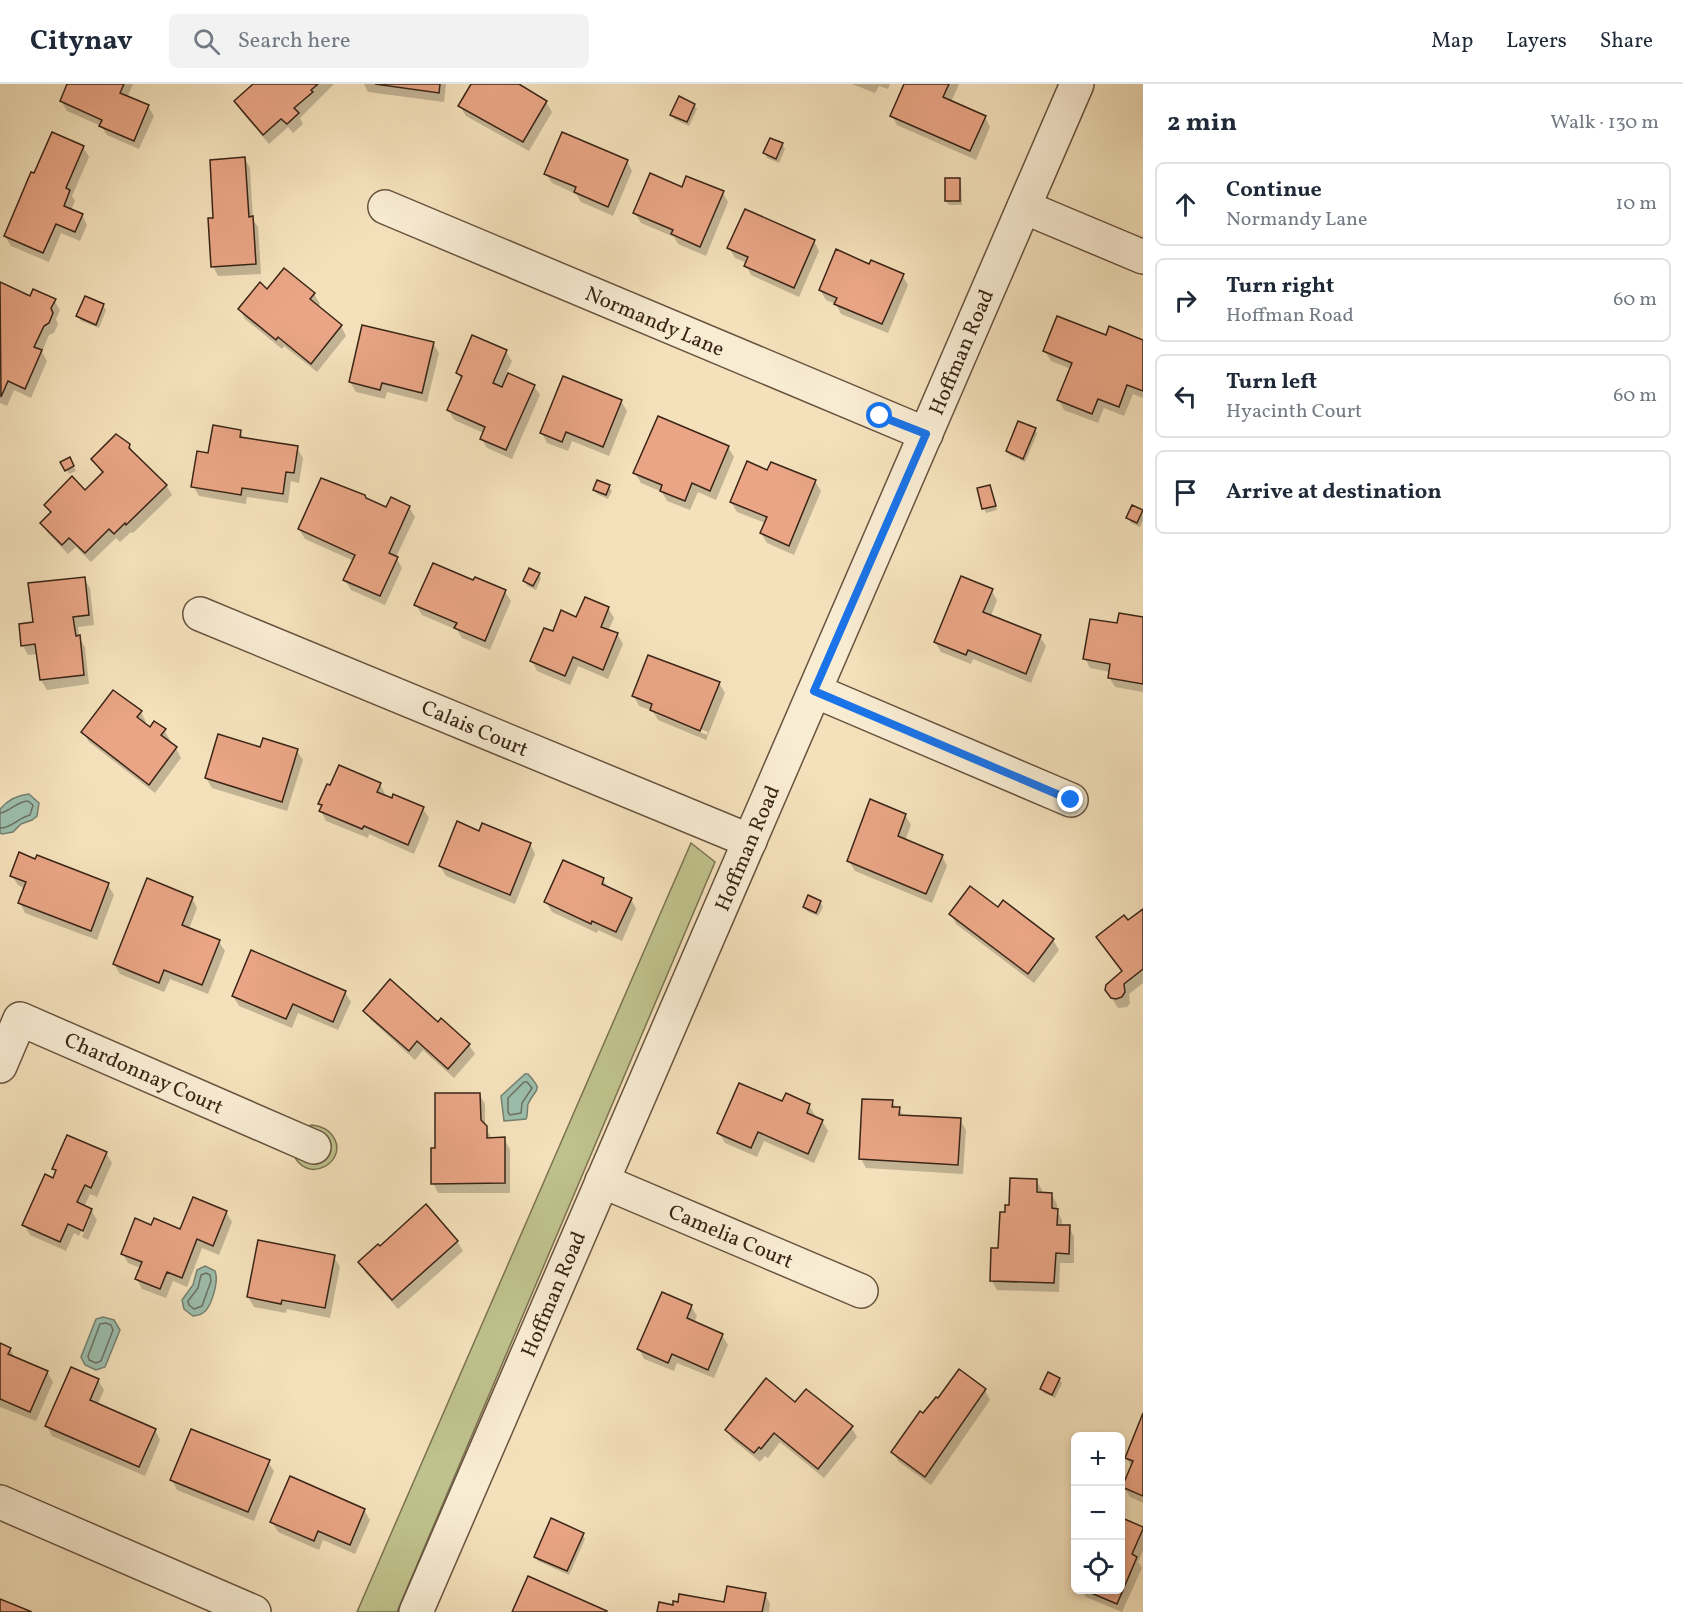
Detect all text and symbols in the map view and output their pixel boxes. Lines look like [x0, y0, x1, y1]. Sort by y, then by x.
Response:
search box [169, 14, 589, 68]
text: Citynav [30, 22, 133, 61]
icon: search [190, 25, 223, 58]
text: Search here [238, 26, 350, 57]
text: Map [1431, 27, 1473, 56]
text: Layers [1506, 27, 1567, 56]
text: Share [1600, 27, 1653, 56]
text: 2 min [1167, 105, 1237, 141]
text: Walk · 130 m [1550, 109, 1659, 137]
text: Continue [1226, 175, 1322, 206]
icon: ahead [1169, 188, 1202, 221]
text: 10 m [1616, 190, 1657, 218]
text: Normandy Lane [1226, 206, 1368, 234]
text: Turn right [1226, 271, 1334, 302]
street label: Normandy Lane [580, 280, 729, 365]
icon: right [1169, 284, 1202, 317]
street label: Hoffman Road [923, 285, 1002, 420]
text: 60 m [1613, 286, 1657, 314]
text: Hoffman Road [1226, 302, 1354, 330]
text: Turn left [1226, 367, 1317, 398]
icon: left [1169, 380, 1202, 413]
text: 60 m [1613, 382, 1657, 410]
text: Hyacinth Court [1226, 398, 1362, 426]
route start [866, 402, 892, 428]
icon: arrive [1169, 476, 1202, 509]
text: Arrive at destination [1226, 477, 1442, 508]
street label: Calais Court [417, 694, 532, 765]
street label: Hoffman Road [709, 781, 788, 916]
route end [1057, 786, 1083, 812]
street label: Chardonnay Court [59, 1026, 228, 1122]
street label: Camelia Court [664, 1198, 797, 1277]
street label: Hoffman Road [515, 1227, 594, 1362]
map controls [1071, 1432, 1125, 1594]
button: + [1071, 1432, 1125, 1486]
button: − [1071, 1486, 1125, 1540]
button: locate [1071, 1540, 1125, 1594]

